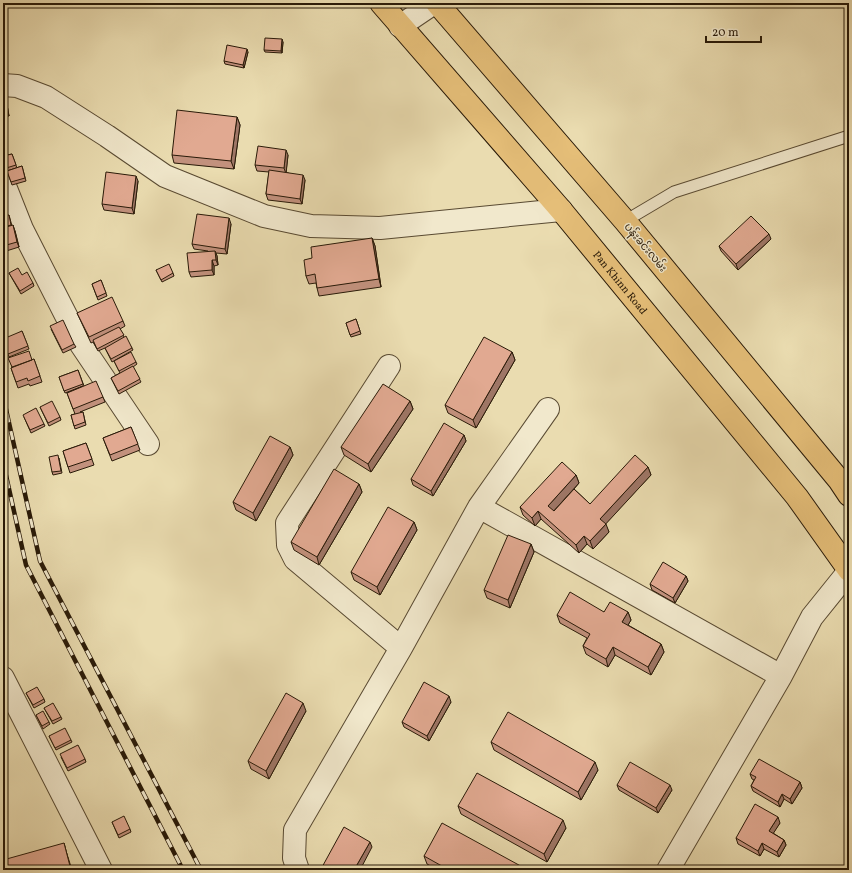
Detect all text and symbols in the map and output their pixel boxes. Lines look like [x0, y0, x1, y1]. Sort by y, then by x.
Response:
scale bar [706, 18, 761, 44]
text: 20 m [712, 25, 739, 41]
street label: ပန်းခင်းလမ်း [620, 220, 671, 276]
street label: Pan Khinn Road [589, 248, 650, 318]

